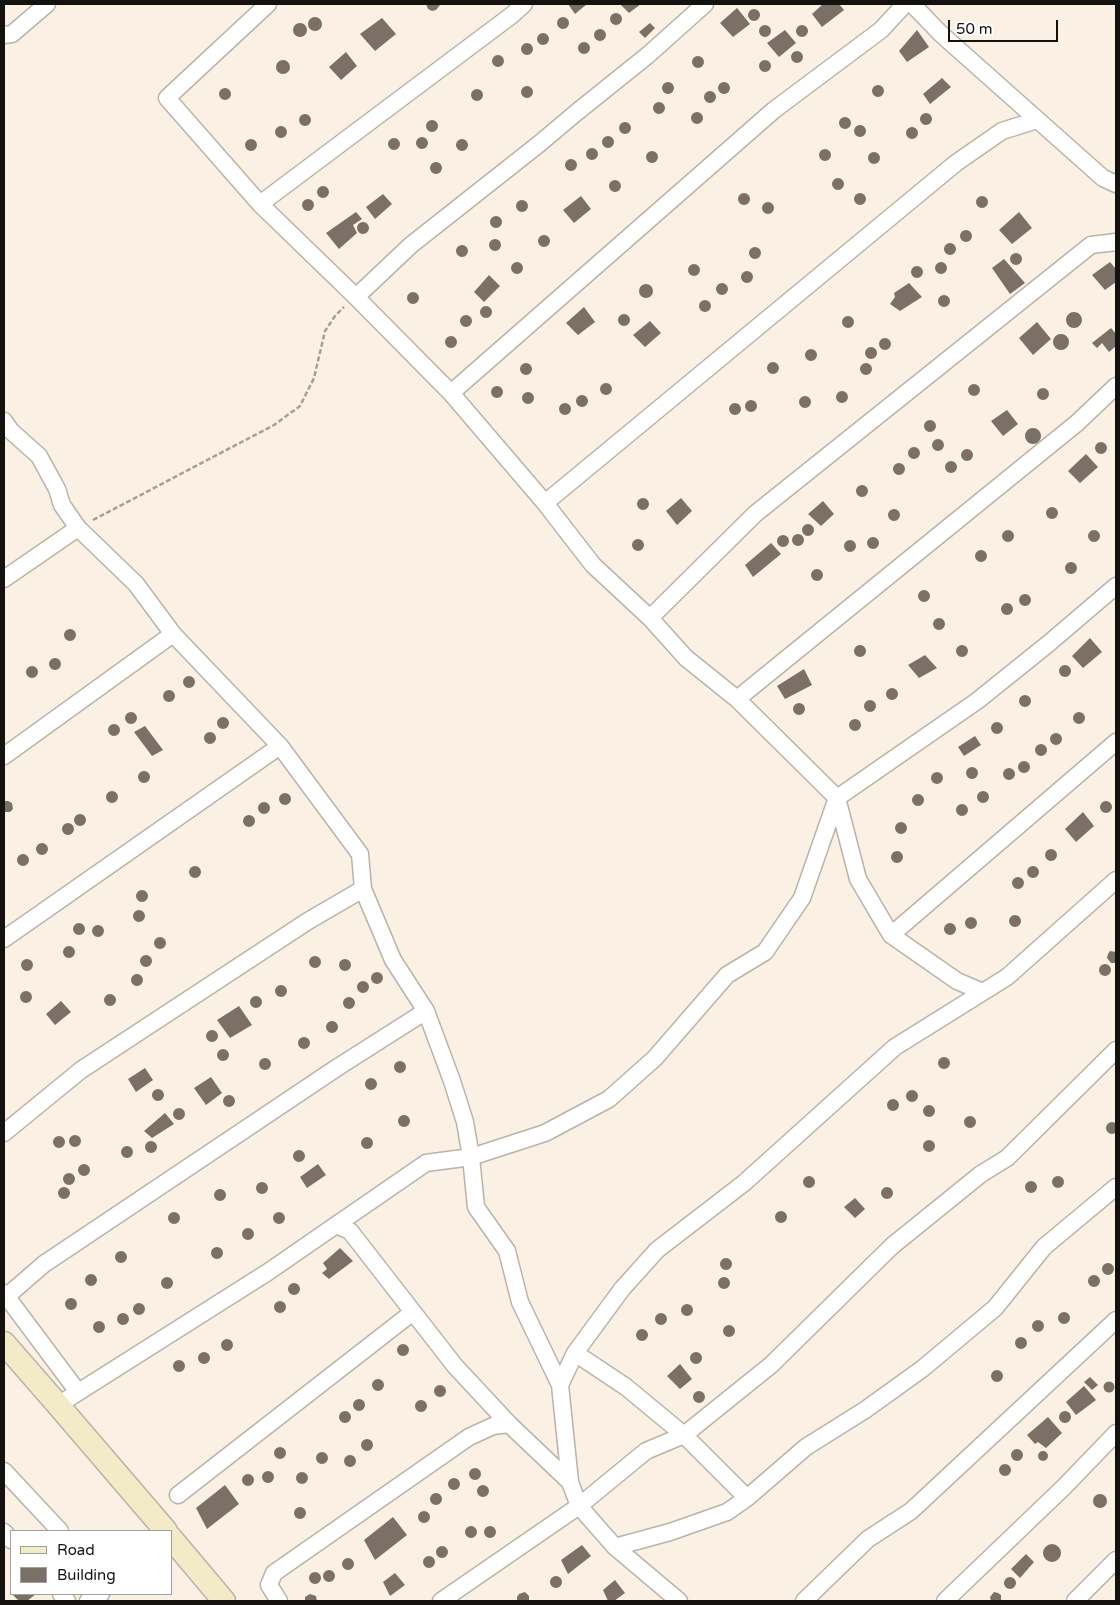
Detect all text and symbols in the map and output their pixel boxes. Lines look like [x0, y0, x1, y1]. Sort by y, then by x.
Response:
scale bar [950, 10, 1060, 42]
text: 50 m [956, 20, 993, 38]
legend [10, 1530, 172, 1595]
text: Road [57, 1541, 95, 1559]
text: Building [57, 1566, 116, 1584]

